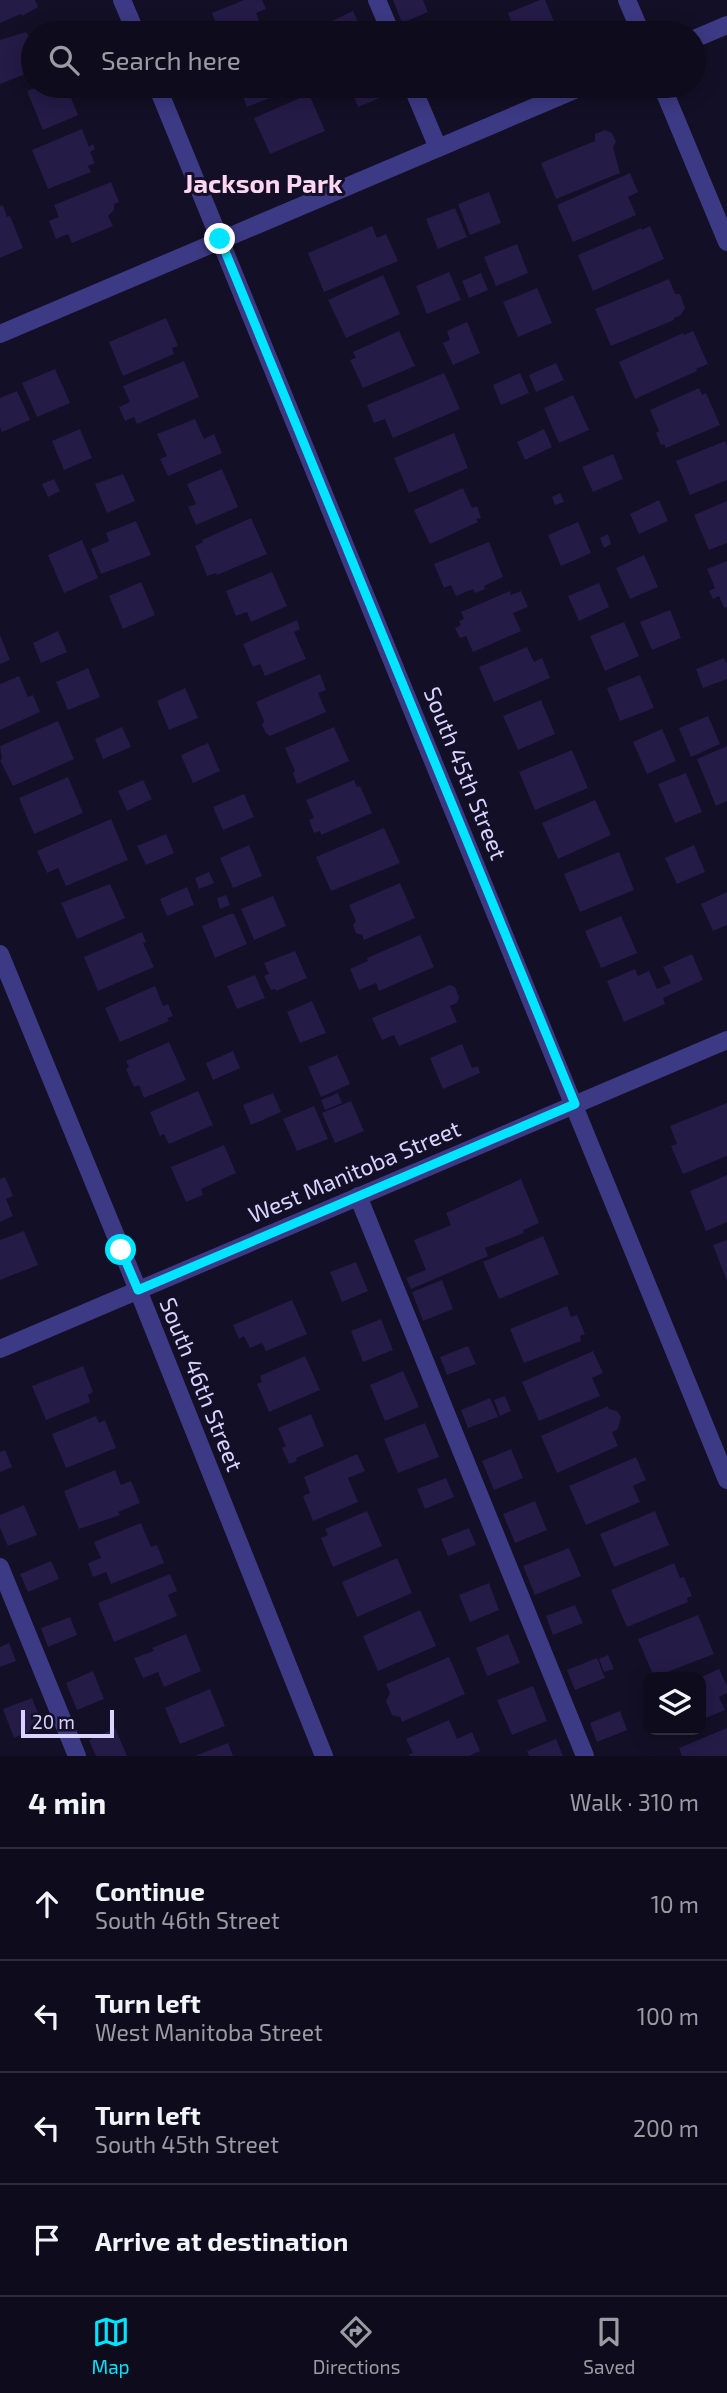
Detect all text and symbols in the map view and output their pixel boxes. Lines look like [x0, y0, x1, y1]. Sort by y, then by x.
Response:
search box [21, 21, 706, 98]
icon: search [45, 41, 83, 79]
text: Search here [101, 44, 241, 75]
district label: Jackson Park [183, 167, 343, 198]
route end [204, 223, 235, 254]
street label: South 45th Street [419, 682, 514, 864]
street label: West Manitoba Street [244, 1114, 465, 1228]
route start [105, 1234, 136, 1265]
street label: South 46th Street [154, 1293, 250, 1475]
map controls [643, 1672, 706, 1735]
button: layers [643, 1672, 706, 1735]
scale bar [21, 1707, 114, 1739]
text: 20 m [32, 1710, 75, 1733]
text: 4 min [28, 1784, 106, 1820]
text: Walk · 310 m [570, 1788, 699, 1816]
text: Continue [95, 1875, 205, 1906]
icon: ahead [28, 1885, 66, 1923]
text: 10 m [651, 1890, 699, 1918]
text: South 46th Street [95, 1906, 280, 1934]
text: Turn left [95, 1987, 201, 2018]
icon: left [28, 1997, 66, 2035]
text: 100 m [637, 2002, 699, 2030]
text: West Manitoba Street [95, 2018, 323, 2046]
text: Turn left [95, 2099, 201, 2130]
icon: left [28, 2109, 66, 2147]
text: 200 m [633, 2114, 699, 2142]
text: South 45th Street [95, 2130, 279, 2158]
icon: arrive [28, 2221, 66, 2259]
text: Arrive at destination [95, 2225, 348, 2256]
tab: Map [92, 2313, 130, 2378]
tab: Directions [313, 2313, 400, 2378]
tab: Saved [583, 2313, 635, 2378]

